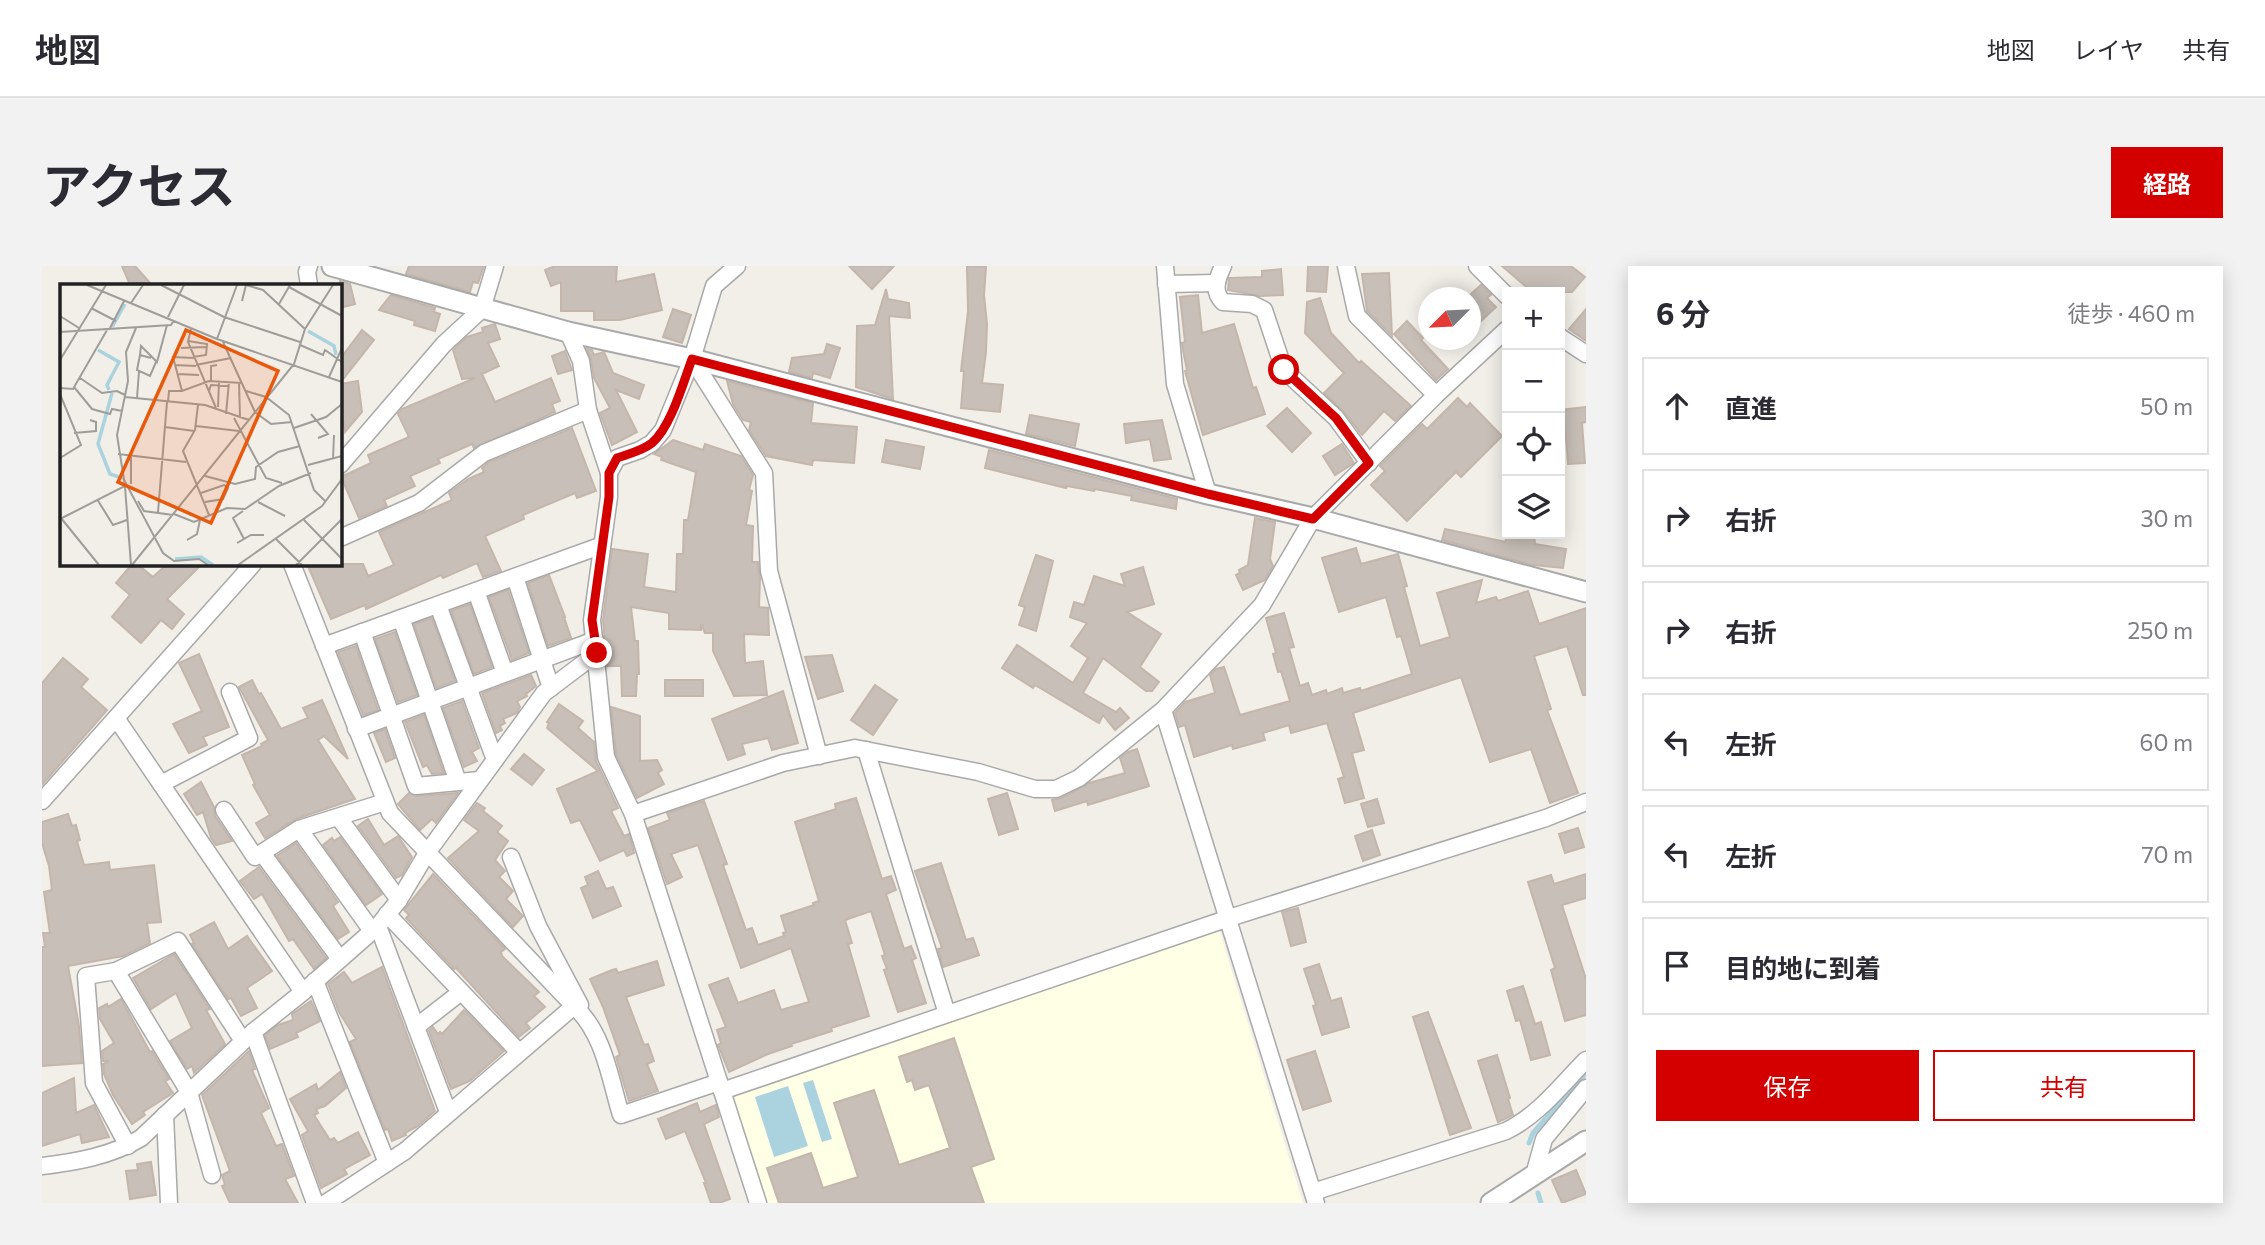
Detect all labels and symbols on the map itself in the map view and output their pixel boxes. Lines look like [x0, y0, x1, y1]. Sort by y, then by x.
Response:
inset map [60, 284, 341, 565]
north arrow [1418, 287, 1481, 350]
route start [1268, 354, 1299, 385]
route end [581, 637, 612, 668]

